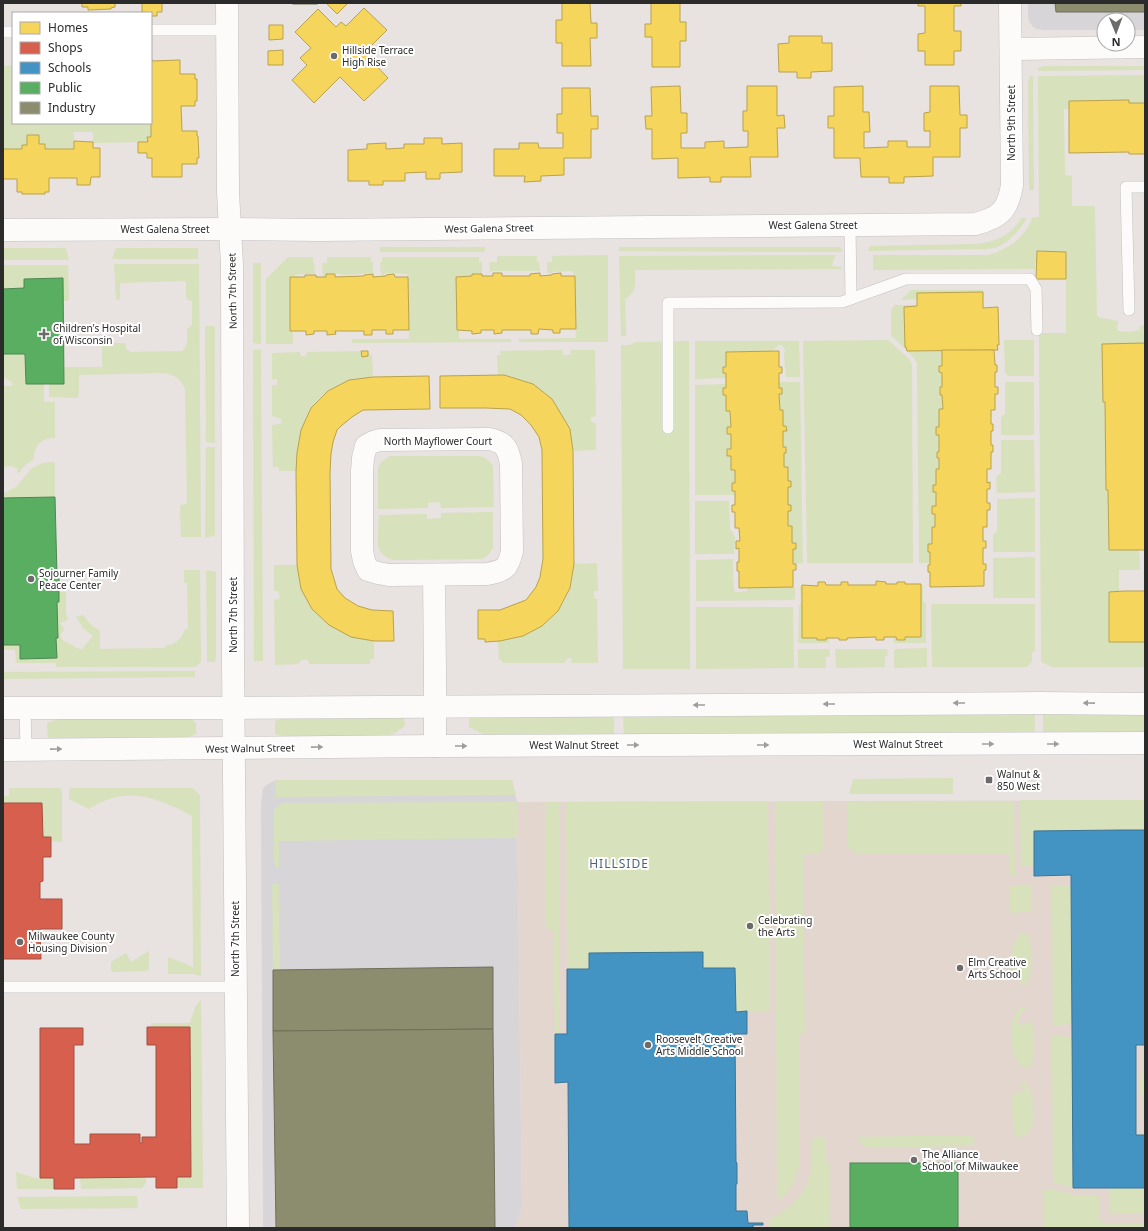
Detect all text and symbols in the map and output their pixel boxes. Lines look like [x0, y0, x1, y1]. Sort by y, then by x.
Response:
legend [12, 12, 152, 124]
north arrow [1096, 12, 1136, 52]
text: Homes [48, 19, 88, 36]
text: N [1112, 35, 1121, 50]
text: Shops [48, 39, 83, 56]
place label: Hillside Terrace High Rise [342, 43, 414, 69]
marker: Hillside Terrace High Rise [329, 51, 339, 61]
text: Schools [48, 59, 91, 76]
text: Public [48, 79, 82, 96]
street label: North 9th Street [1004, 85, 1018, 161]
text: Industry [48, 99, 96, 116]
street label: West Galena Street [768, 218, 858, 232]
street label: West Galena Street [444, 220, 534, 236]
street label: West Galena Street [120, 222, 210, 236]
street label: North 7th Street [224, 252, 240, 329]
place label: Children's Hospital of Wisconsin [53, 321, 141, 347]
marker: Children's Hospital of Wisconsin [38, 328, 50, 340]
street label: North Mayflower Court [384, 434, 493, 448]
place label: Sojourner Family Peace Center [39, 566, 119, 592]
marker: Sojourner Family Peace Center [26, 574, 36, 584]
street label: North 7th Street [226, 577, 240, 653]
one-way arrow [952, 700, 965, 706]
one-way arrow [1082, 700, 1095, 706]
one-way arrow [822, 701, 835, 707]
one-way arrow [692, 702, 705, 708]
street label: West Walnut Street [853, 737, 943, 751]
street label: West Walnut Street [529, 738, 619, 752]
street label: West Walnut Street [205, 740, 295, 756]
one-way arrow [982, 741, 995, 747]
one-way arrow [1047, 741, 1060, 747]
one-way arrow [627, 742, 640, 748]
one-way arrow [757, 742, 770, 748]
one-way arrow [455, 743, 468, 749]
one-way arrow [311, 744, 324, 750]
one-way arrow [50, 746, 63, 752]
place label: Walnut & 850 West [997, 767, 1041, 793]
marker: Walnut & 850 West [984, 775, 994, 785]
district label: HILLSIDE [589, 855, 649, 872]
street label: North 7th Street [228, 901, 242, 977]
place label: Celebrating the Arts [758, 913, 812, 939]
marker: Celebrating the Arts [745, 921, 755, 931]
place label: Milwaukee County Housing Division [28, 929, 115, 955]
marker: Milwaukee County Housing Division [15, 937, 25, 947]
place label: Elm Creative Arts School [968, 955, 1027, 981]
marker: Elm Creative Arts School [955, 963, 965, 973]
place label: Roosevelt Creative Arts Middle School [656, 1032, 743, 1058]
marker: Roosevelt Creative Arts Middle School [643, 1040, 653, 1050]
place label: The Alliance School of Milwaukee [922, 1147, 1019, 1173]
marker: The Alliance School of Milwaukee [909, 1155, 919, 1165]

